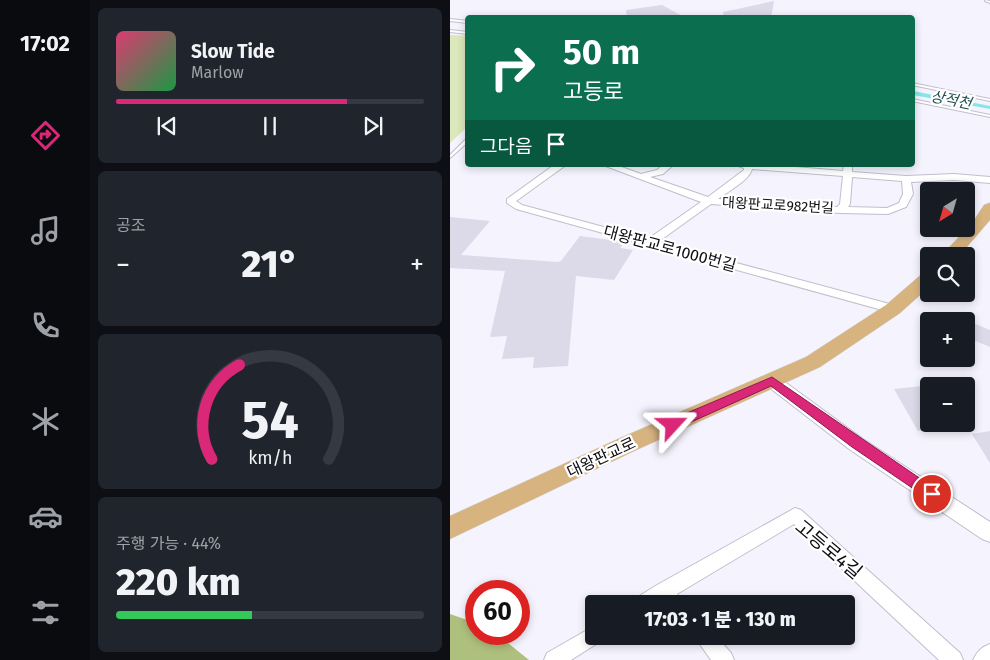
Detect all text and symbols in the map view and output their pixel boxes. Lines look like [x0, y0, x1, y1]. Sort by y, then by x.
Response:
text: 17:02 [20, 30, 70, 57]
text: 50 m [563, 31, 640, 73]
icon: right [480, 35, 545, 100]
text: Slow Tide [191, 40, 275, 63]
text: Marlow [191, 63, 244, 82]
text: 고등로 [563, 78, 624, 105]
water label: 상적천 [929, 87, 975, 113]
icon: previous [153, 112, 181, 140]
icon: pause [256, 112, 284, 140]
icon: next [359, 112, 387, 140]
icon: directions [28, 118, 63, 153]
icon: arrive [542, 130, 570, 158]
text: 그다음 [480, 135, 532, 158]
north arrow [920, 182, 975, 238]
map controls [920, 182, 975, 432]
street label: 대왕판교로982번길 [722, 194, 834, 217]
icon: music [28, 213, 63, 248]
text: 공조 [116, 216, 145, 235]
street label: 대왕판교로1000번길 [601, 222, 738, 275]
text: 21° [242, 241, 298, 287]
button: search [920, 247, 975, 302]
text: − [116, 248, 130, 281]
text: + [410, 248, 424, 281]
icon: phone [28, 308, 63, 343]
button: + [920, 312, 975, 367]
button: − [920, 377, 975, 432]
text: 54 [241, 389, 299, 452]
position arrow [646, 398, 698, 450]
icon: climate [28, 404, 63, 439]
street label: 대왕판교로 [564, 433, 639, 482]
text: km/h [248, 447, 292, 469]
pin [911, 473, 953, 515]
icon: arrive [918, 480, 946, 508]
icon: car [28, 499, 63, 534]
street label: 고등로4길 [791, 515, 867, 584]
text: 주행 가능 · 44% [116, 534, 221, 553]
text: 220 km [116, 559, 240, 605]
speed limit sign: 60 [465, 580, 530, 645]
icon: filters [28, 595, 63, 630]
text: 17:03 · 1 분 · 130 m [644, 608, 796, 631]

